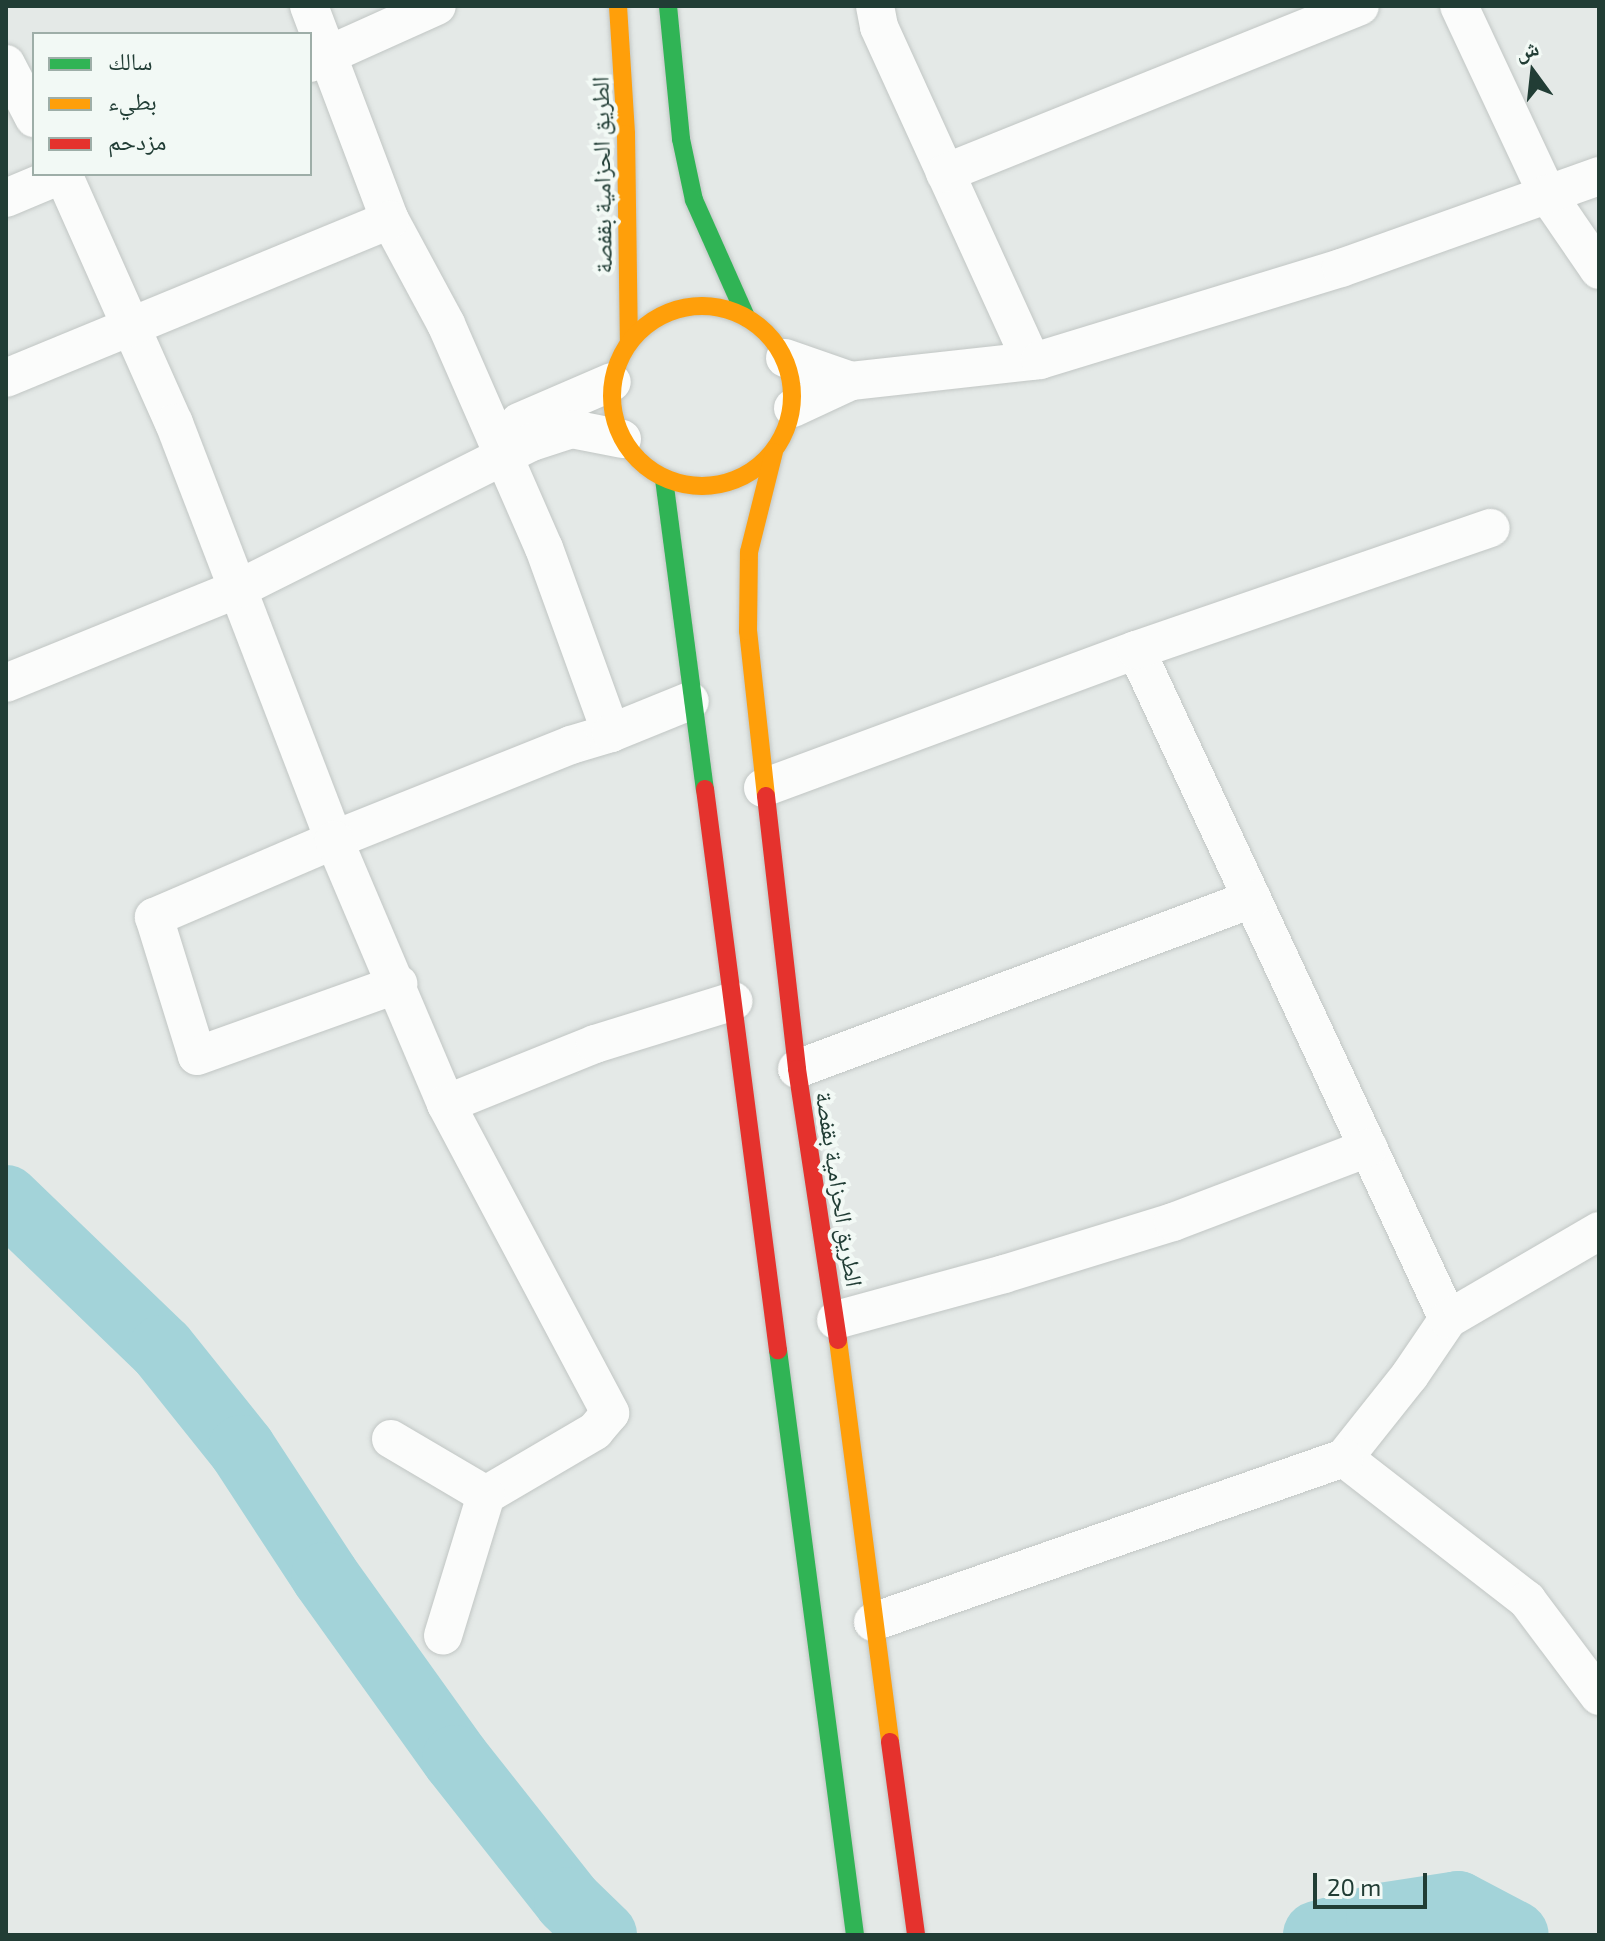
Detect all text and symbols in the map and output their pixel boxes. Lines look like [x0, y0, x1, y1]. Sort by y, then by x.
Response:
legend [32, 32, 312, 176]
north arrow [1493, 32, 1573, 112]
text: ش [1512, 33, 1541, 64]
text: سالك [108, 46, 153, 75]
street label: الطريق الحزامية بقفصة [585, 76, 617, 274]
text: بطيء [108, 86, 157, 115]
text: مزدحم [108, 126, 167, 155]
street label: الطريق الحزامية بقفصة [810, 1089, 870, 1289]
scale bar [1317, 1857, 1431, 1907]
text: 20 m [1327, 1872, 1381, 1901]

